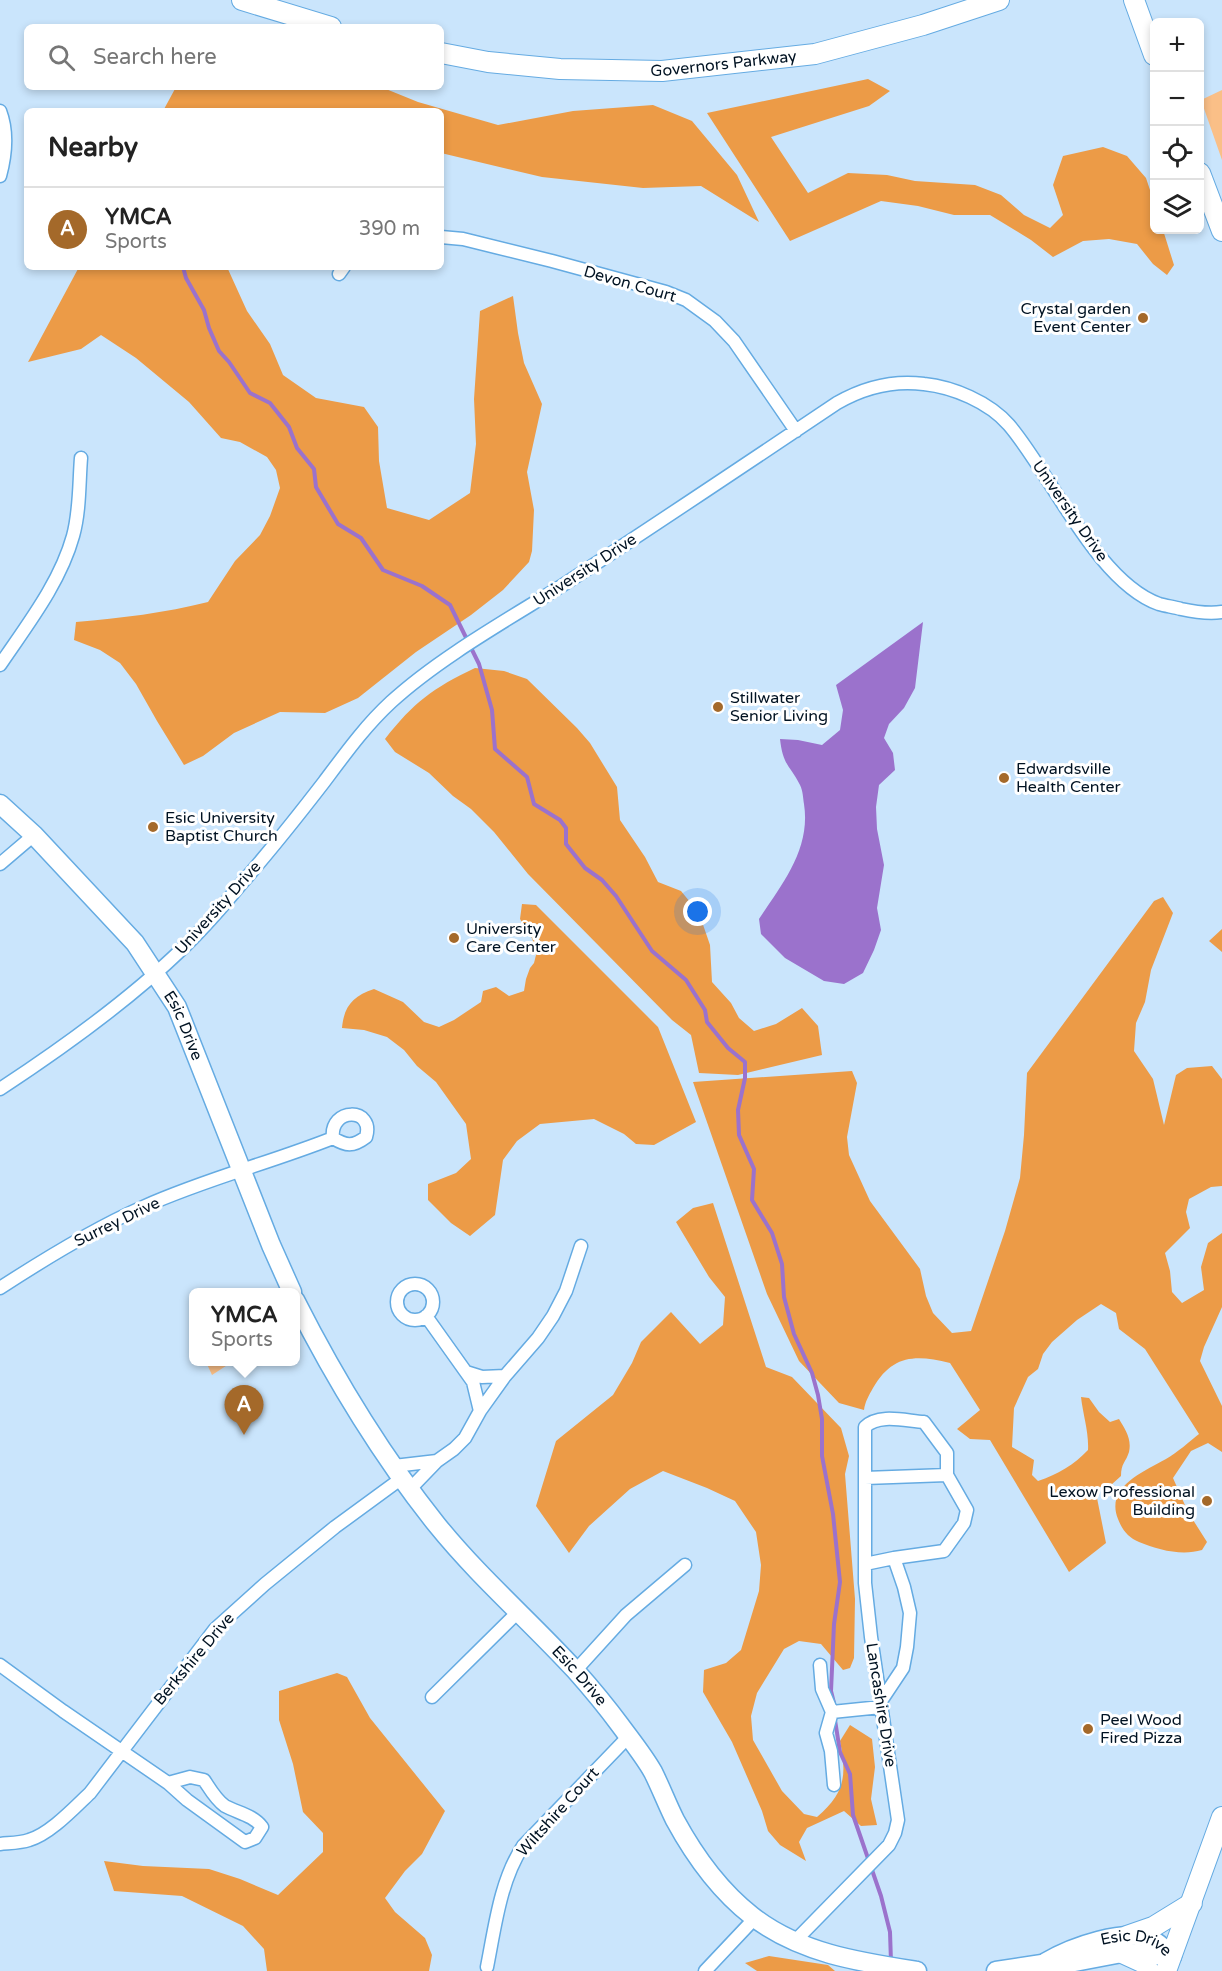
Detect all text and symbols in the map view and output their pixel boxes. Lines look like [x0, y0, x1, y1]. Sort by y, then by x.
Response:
map controls [1150, 18, 1204, 234]
button: + [1150, 18, 1204, 72]
search box [24, 24, 444, 90]
icon: search [45, 41, 78, 74]
text: Search here [93, 44, 217, 70]
street label: Governors Parkway [650, 46, 798, 81]
button: − [1150, 72, 1204, 126]
button: locate [1150, 126, 1204, 180]
text: Nearby [48, 132, 138, 163]
button: layers [1150, 180, 1204, 234]
text: YMCA [105, 204, 172, 230]
text: A [60, 217, 75, 241]
text: 390 m [359, 217, 420, 241]
text: Sports [105, 230, 167, 254]
street label: Devon Court [581, 261, 679, 307]
place label: Crystal garden Event Center [1021, 299, 1132, 337]
marker: Crystal garden Event Center [1136, 311, 1150, 325]
street label: University Drive [1028, 457, 1112, 565]
street label: University Drive [530, 529, 640, 611]
place label: Stillwater Senior Living [730, 688, 828, 726]
marker: Stillwater Senior Living [711, 700, 725, 714]
place label: Edwardsville Health Center [1016, 759, 1121, 797]
marker: Edwardsville Health Center [997, 771, 1011, 785]
place label: Esic University Baptist Church [165, 808, 278, 846]
marker: Esic University Baptist Church [146, 820, 160, 834]
street label: University Drive [171, 857, 265, 959]
your location [683, 897, 712, 926]
place label: University Care Center [466, 919, 557, 957]
marker: University Care Center [447, 931, 461, 945]
street label: Esic Drive [159, 987, 207, 1063]
street label: Surrey Drive [71, 1193, 163, 1251]
popup [189, 1288, 300, 1366]
text: YMCA [211, 1302, 278, 1328]
text: Sports [211, 1328, 273, 1352]
pin: A [224, 1386, 264, 1435]
place label: Lexow Professional Building [1049, 1482, 1195, 1520]
marker: Lexow Professional Building [1200, 1494, 1214, 1508]
street label: Berkshire Drive [149, 1609, 239, 1709]
street label: Esic Drive [547, 1641, 611, 1710]
street label: Lancashire Drive [861, 1642, 901, 1768]
place label: Peel Wood Fired Pizza [1100, 1710, 1182, 1748]
marker: Peel Wood Fired Pizza [1081, 1722, 1095, 1736]
street label: Wiltshire Court [513, 1763, 603, 1861]
street label: Esic Drive [1099, 1926, 1176, 1961]

